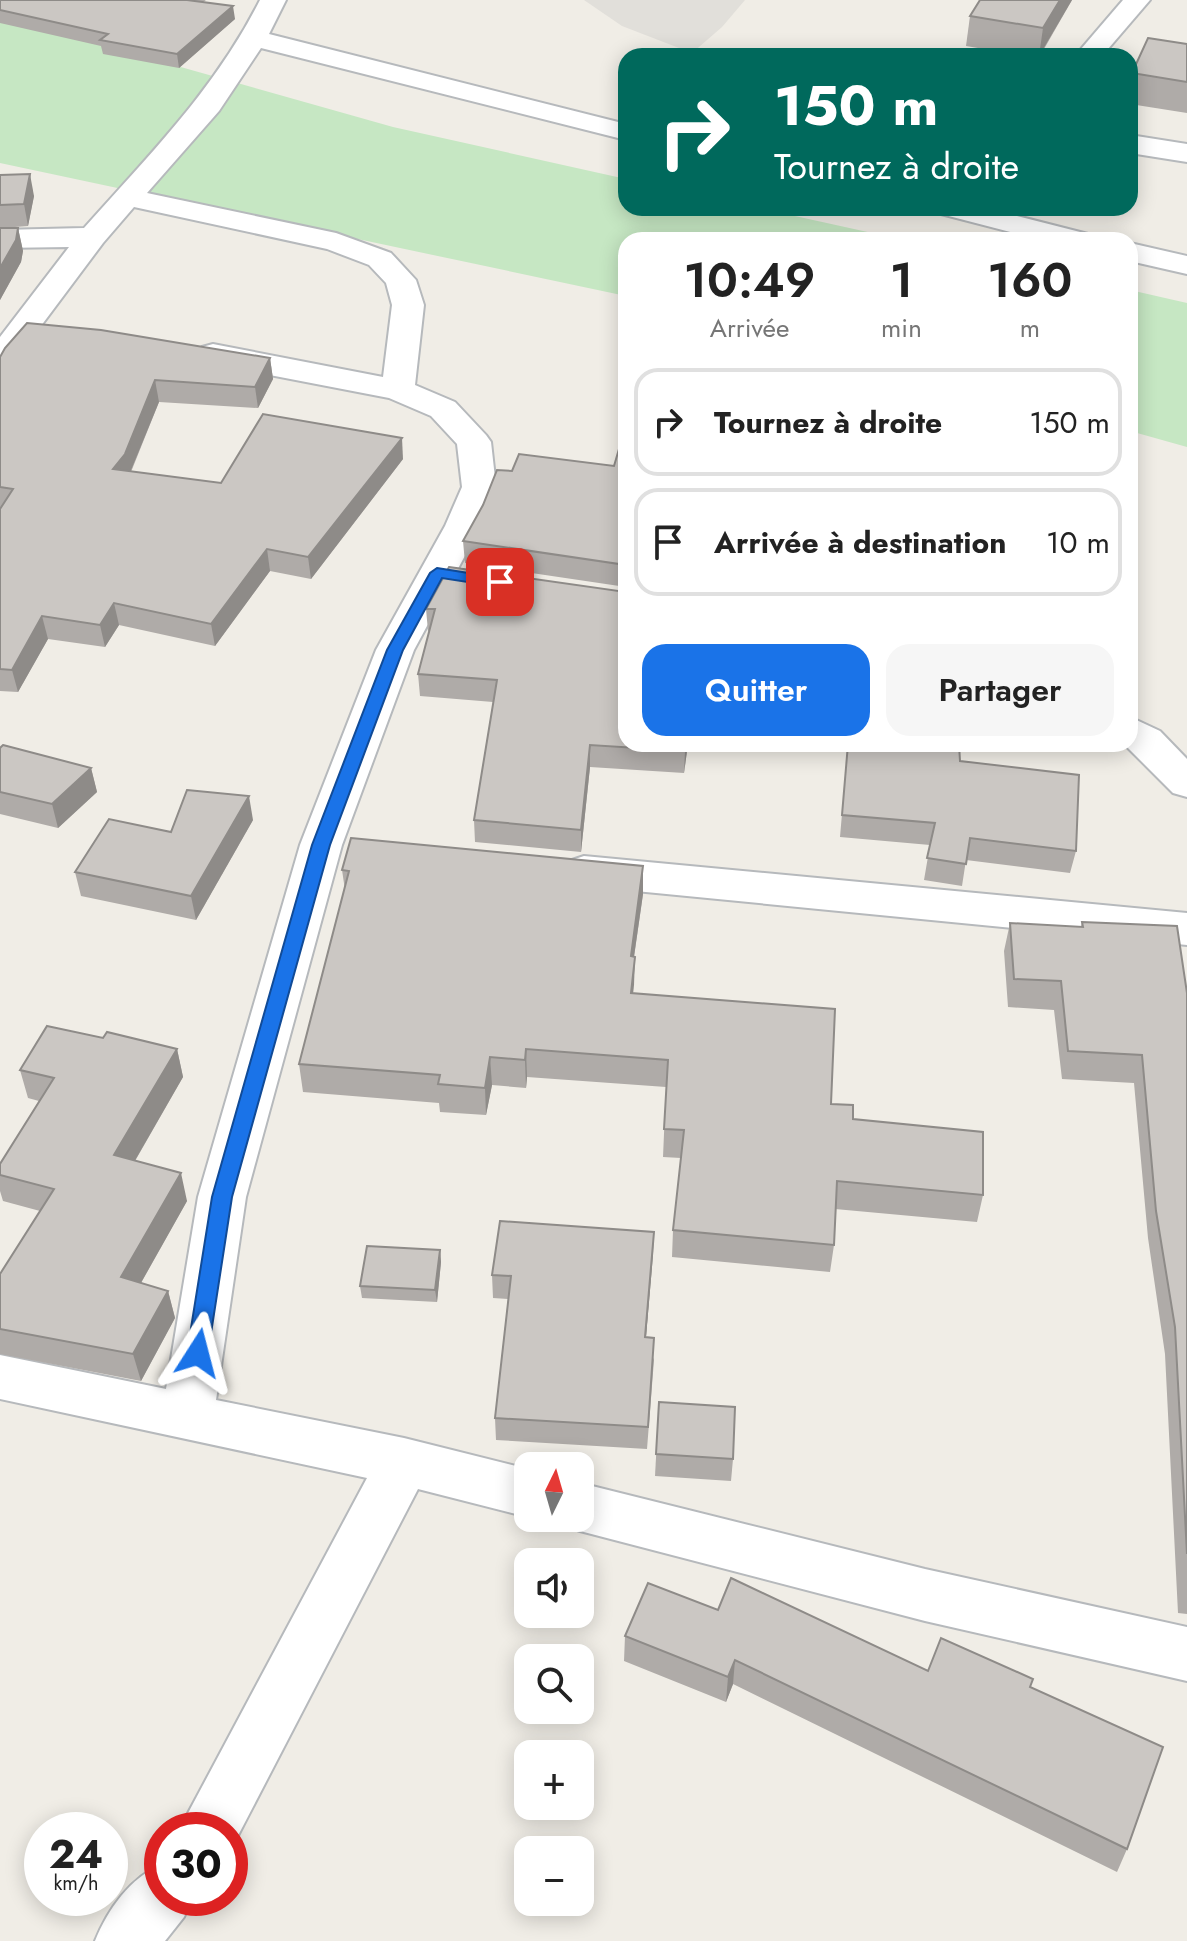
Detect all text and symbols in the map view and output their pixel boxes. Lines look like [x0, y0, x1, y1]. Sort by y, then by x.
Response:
text: 150 m [774, 65, 938, 146]
icon: right [642, 80, 746, 184]
text: Tournez à droite [774, 140, 1019, 192]
text: 10:49 [684, 246, 816, 315]
text: 1 [890, 246, 913, 315]
text: 160 [987, 246, 1072, 315]
text: Arrivée [710, 309, 789, 347]
text: min [881, 309, 922, 347]
text: m [1020, 309, 1040, 347]
icon: right [646, 400, 690, 444]
text: Tournez à droite [714, 401, 942, 444]
text: 150 m [1029, 401, 1110, 444]
icon: arrive [646, 520, 690, 564]
text: Arrivée à destination [714, 521, 1006, 564]
text: 10 m [1046, 521, 1110, 564]
pin [466, 548, 534, 616]
icon: arrive [478, 560, 522, 604]
button: Quitter [642, 644, 870, 736]
button: Partager [886, 644, 1114, 736]
position arrow [156, 1311, 240, 1395]
north arrow [514, 1452, 594, 1532]
map controls [514, 1452, 594, 1916]
button: sound [514, 1548, 594, 1628]
button: search [514, 1644, 594, 1724]
button: + [514, 1740, 594, 1820]
speed limit sign: 30 [144, 1812, 248, 1916]
text: 24 [49, 1825, 103, 1883]
button: − [514, 1836, 594, 1916]
text: km/h [53, 1869, 99, 1898]

